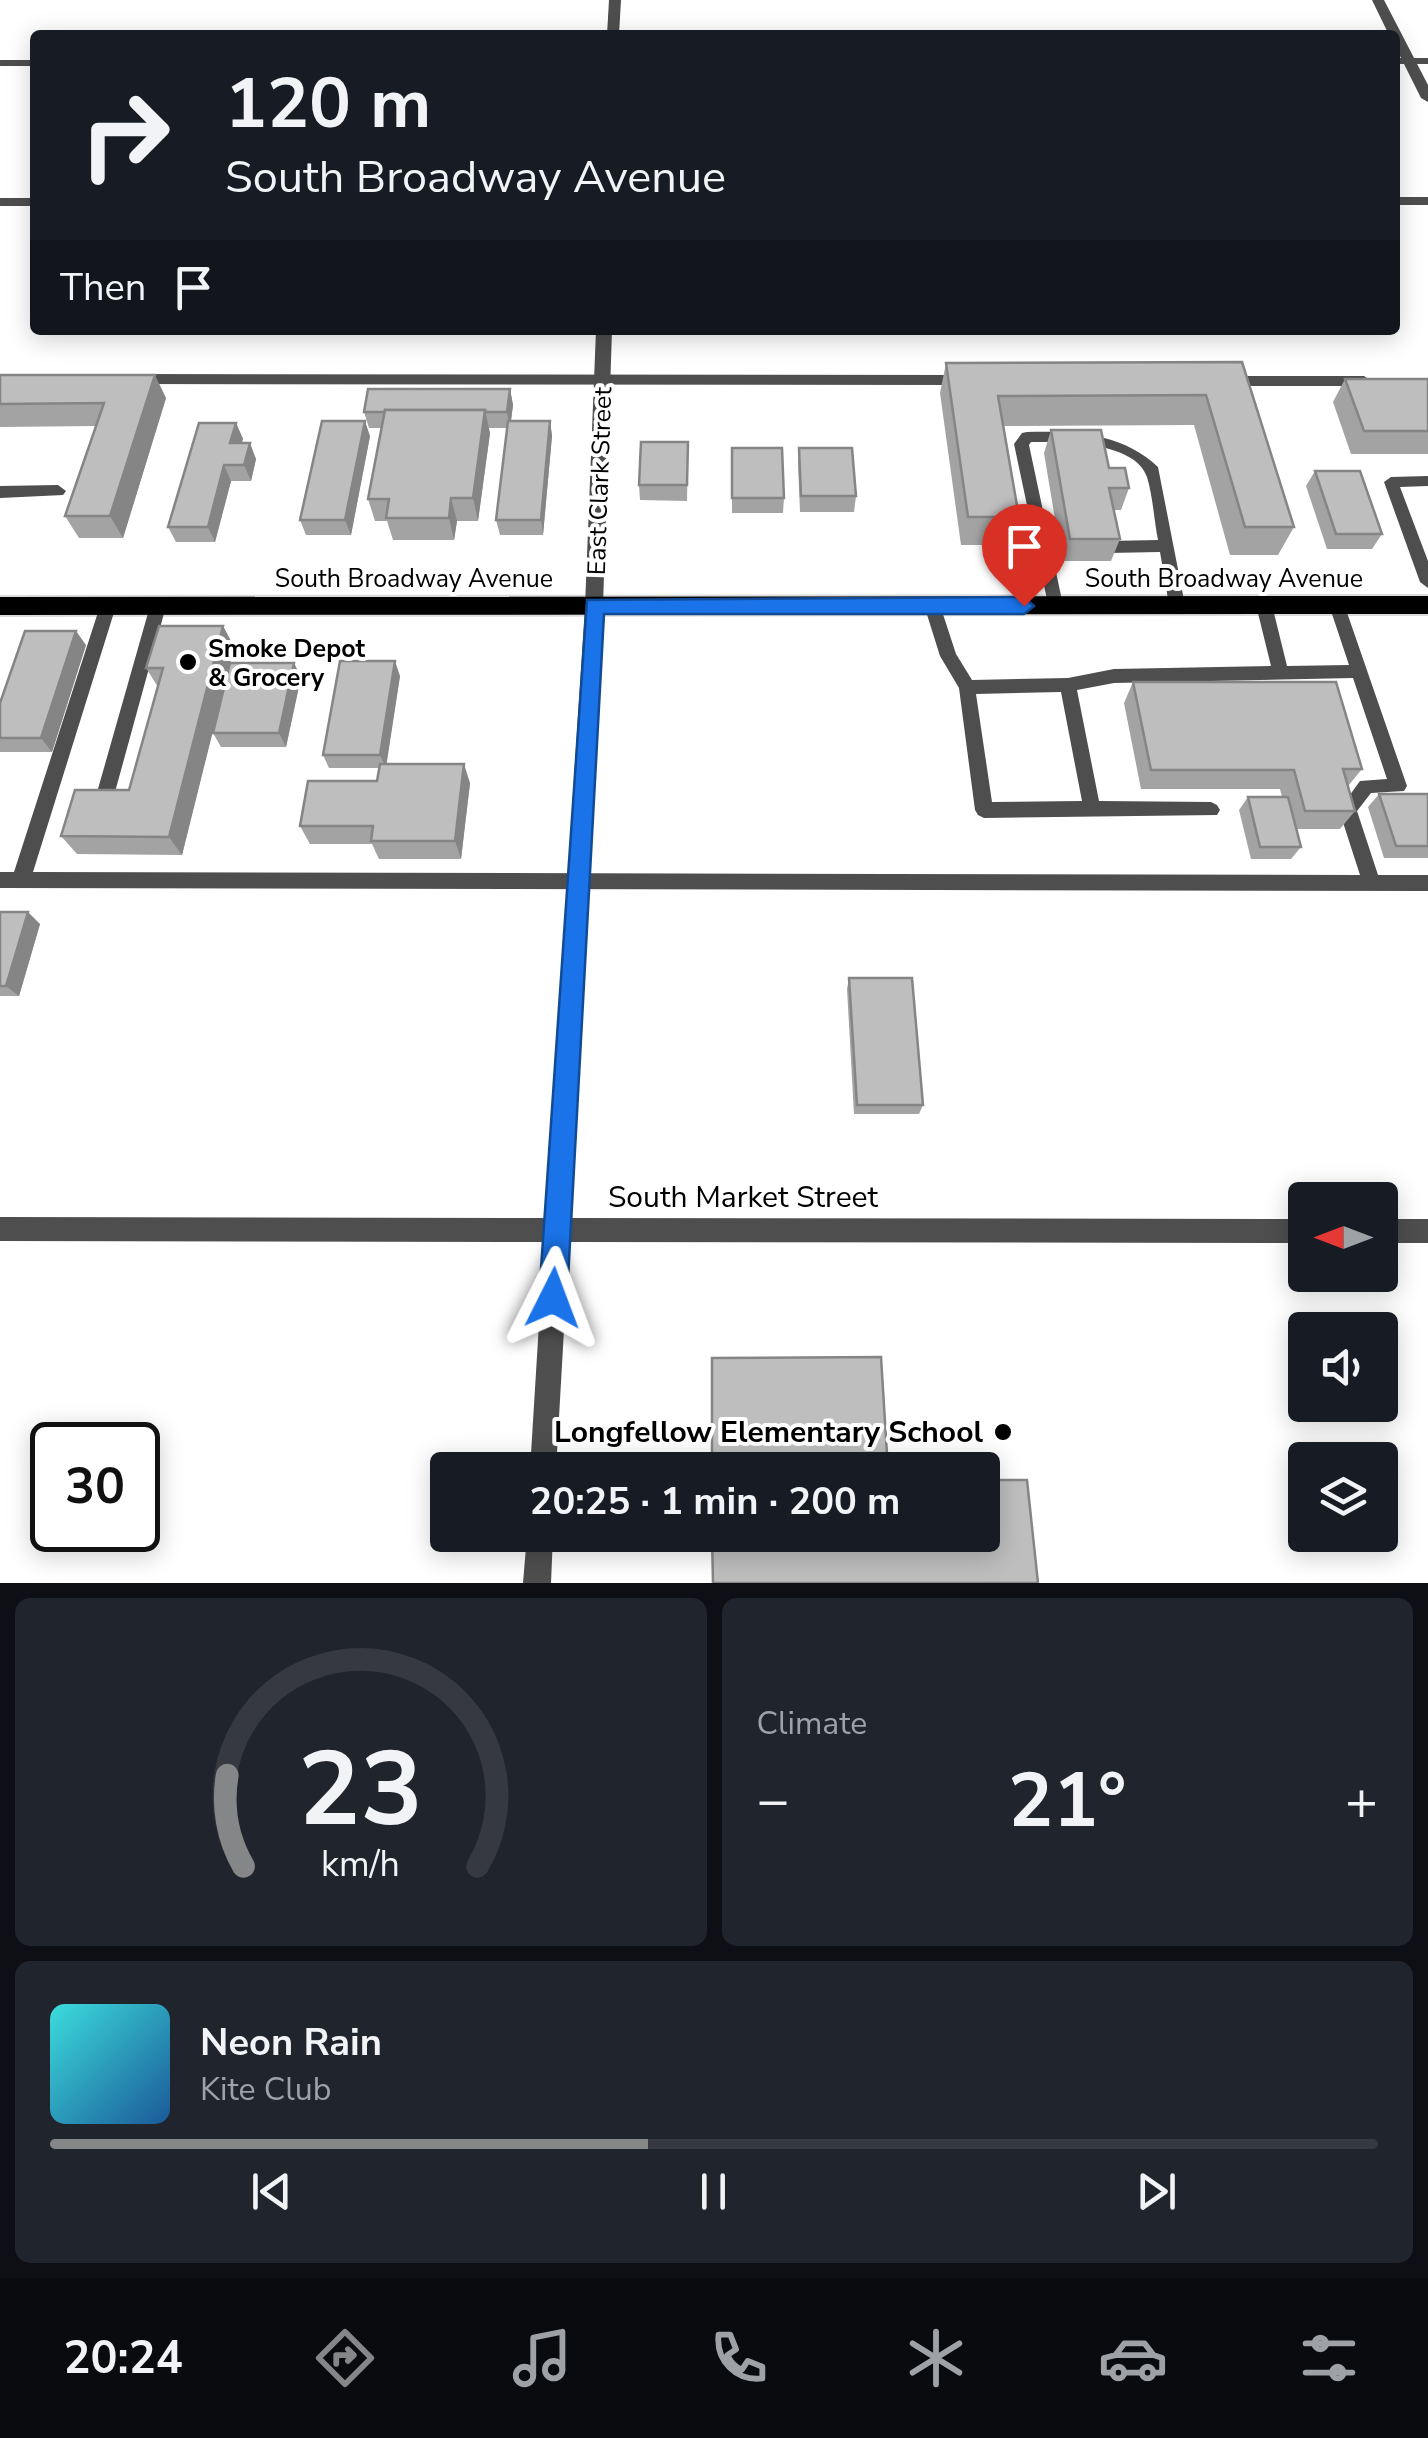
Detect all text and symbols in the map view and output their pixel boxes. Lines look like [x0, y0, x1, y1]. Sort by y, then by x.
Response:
text: 120 m [225, 56, 431, 152]
icon: right [60, 70, 190, 200]
text: South Broadway Avenue [225, 147, 726, 208]
icon: arrive [166, 260, 221, 315]
text: Then [60, 262, 146, 313]
street label: East Clark Street [580, 386, 620, 576]
pin [982, 504, 1067, 607]
icon: arrive [997, 519, 1052, 574]
street label: South Broadway Avenue [275, 562, 553, 596]
street label: South Broadway Avenue [1085, 562, 1363, 596]
place label: Smoke Depot & Grocery [208, 632, 365, 695]
marker: Smoke Depot & Grocery [177, 651, 199, 673]
street label: South Market Street [608, 1177, 879, 1218]
north arrow [1288, 1182, 1398, 1292]
map controls [1288, 1182, 1398, 1552]
position arrow [501, 1246, 605, 1350]
button: sound [1288, 1312, 1398, 1422]
place label: Longfellow Elementary School [554, 1412, 983, 1453]
marker: Longfellow Elementary School [992, 1421, 1014, 1443]
speed limit sign: 30 [30, 1422, 160, 1552]
button: layers [1288, 1442, 1398, 1552]
text: 20:25 · 1 min · 200 m [530, 1476, 900, 1527]
text: Climate [757, 1702, 867, 1745]
text: 23 [298, 1719, 423, 1861]
text: 21° [1008, 1750, 1126, 1852]
text: − [757, 1763, 790, 1838]
text: + [1345, 1763, 1378, 1838]
text: km/h [321, 1840, 400, 1889]
text: Neon Rain [200, 2017, 382, 2068]
text: Kite Club [200, 2068, 331, 2111]
icon: previous [244, 2164, 299, 2219]
icon: pause [686, 2164, 741, 2219]
icon: next [1129, 2164, 1184, 2219]
icon: directions [310, 2323, 380, 2393]
icon: music [507, 2323, 577, 2393]
icon: phone [704, 2323, 774, 2393]
icon: climate [901, 2323, 971, 2393]
icon: car [1098, 2323, 1168, 2393]
icon: filters [1294, 2323, 1364, 2393]
text: 20:24 [63, 2328, 183, 2389]

